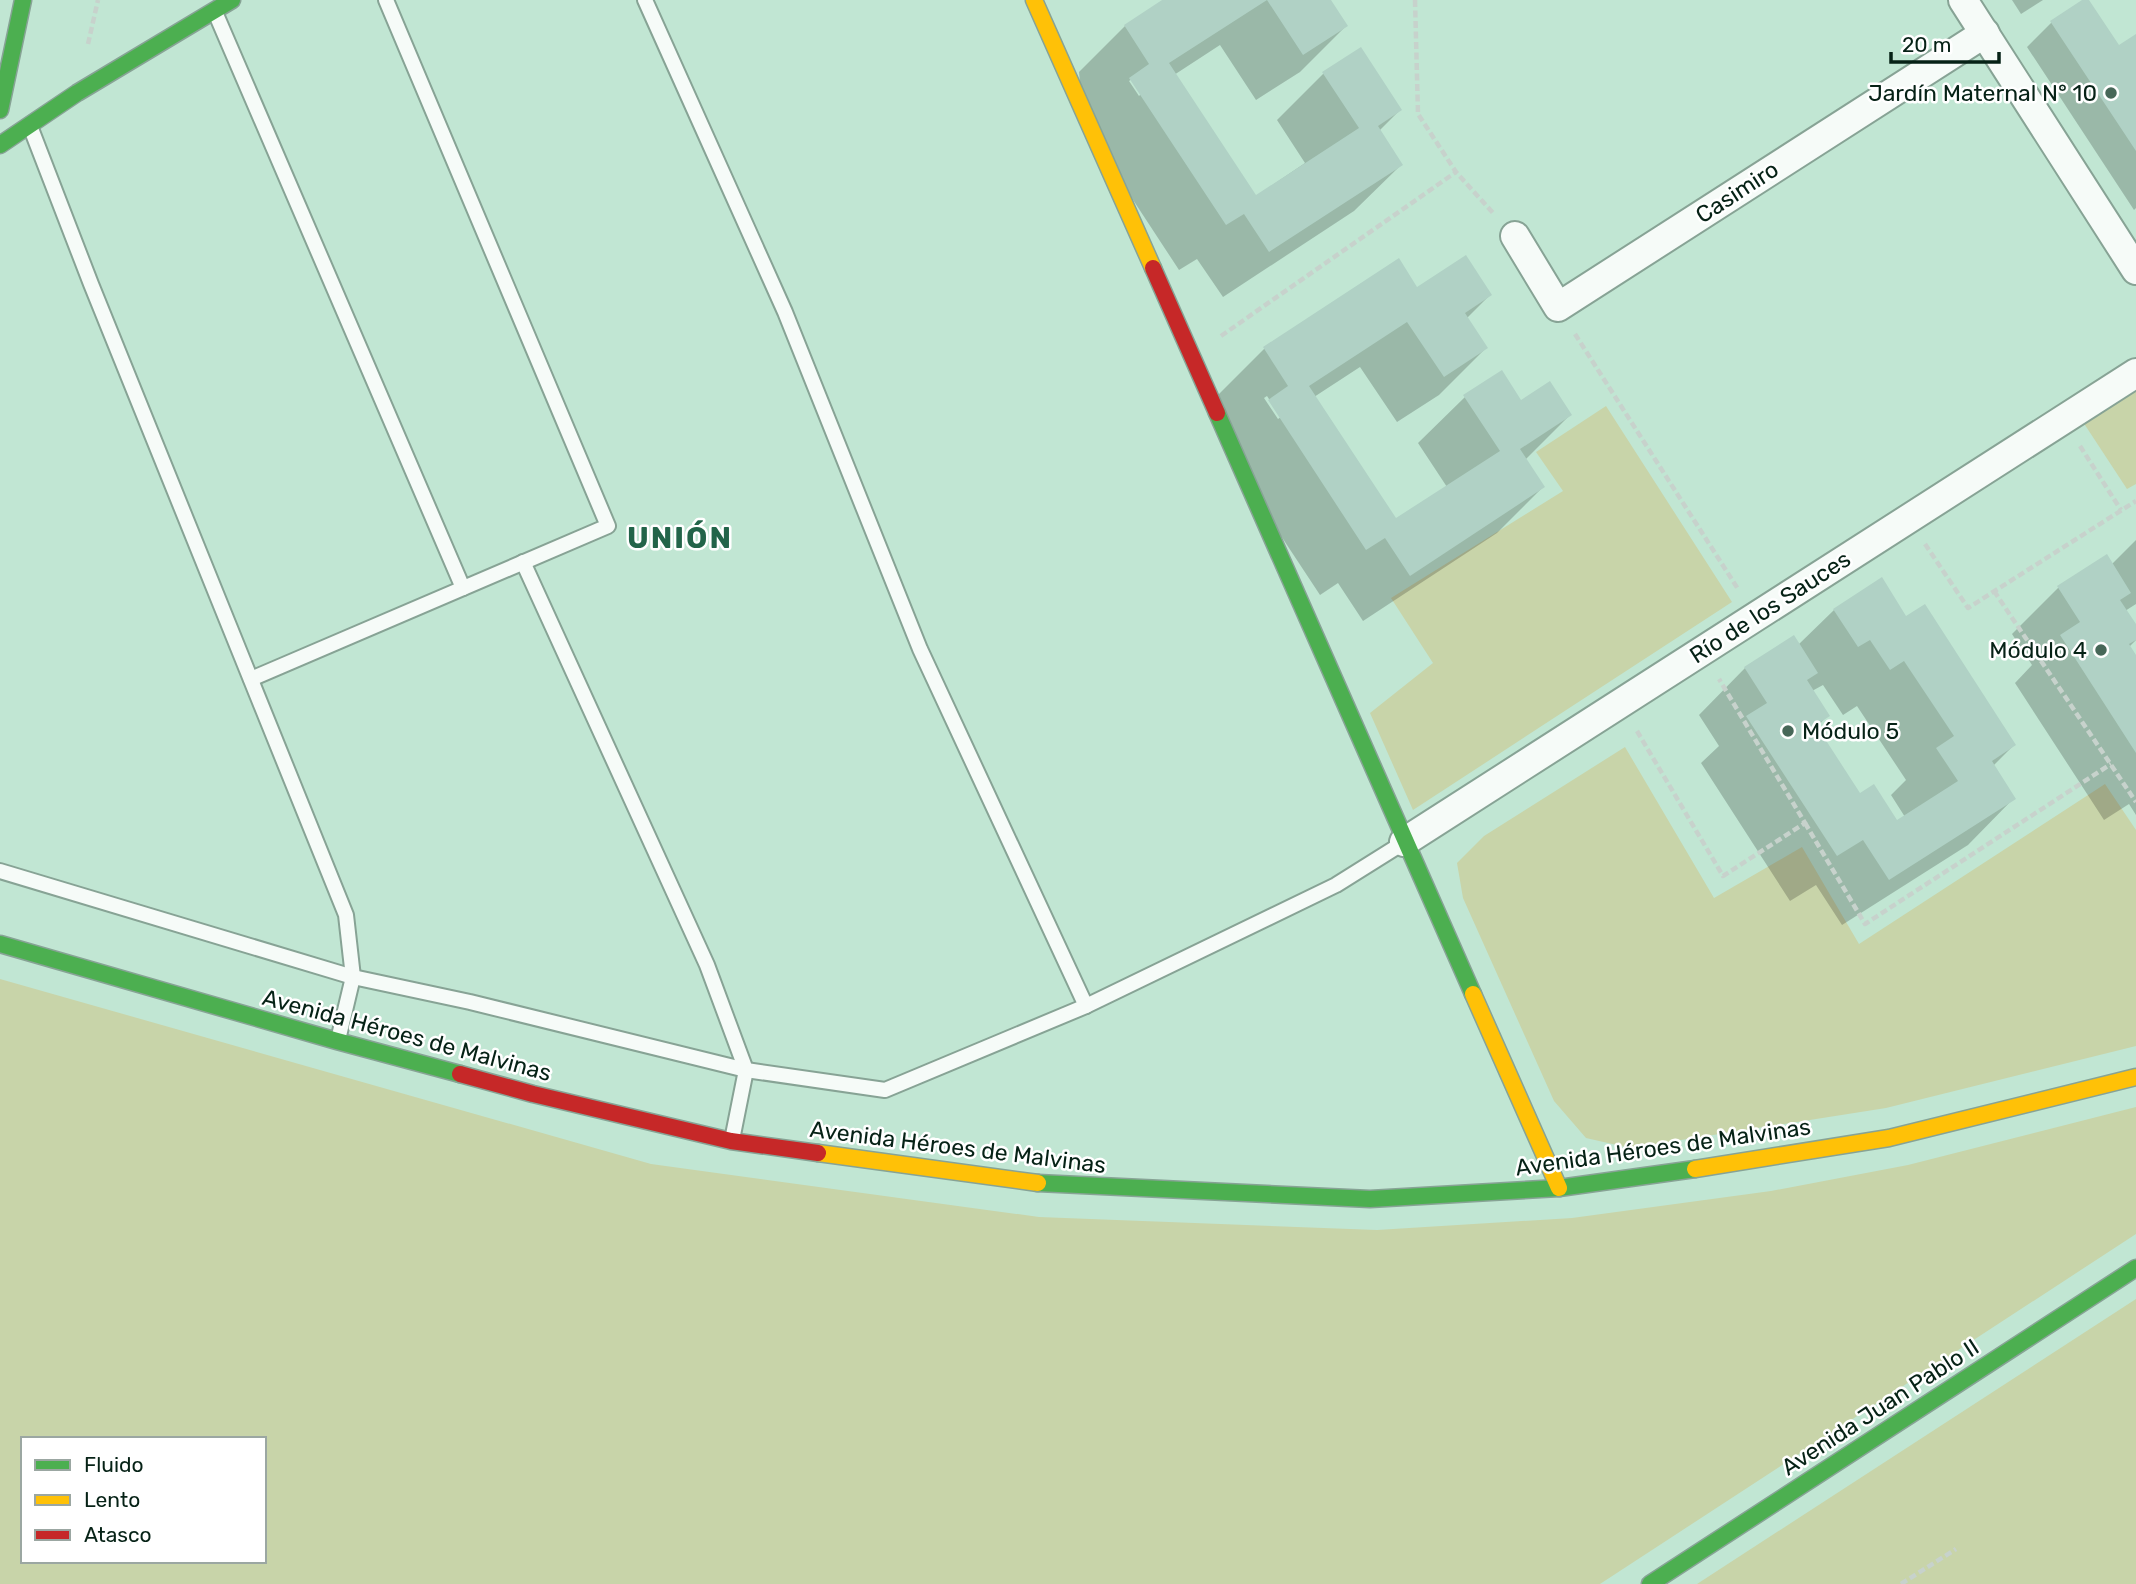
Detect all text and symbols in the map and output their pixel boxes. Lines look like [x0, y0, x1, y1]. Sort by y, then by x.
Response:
scale bar [1891, 21, 2000, 65]
text: 20 m [1902, 32, 1951, 57]
place label: Jardín Maternal N° 10 [1868, 79, 2097, 107]
marker: Jardín Maternal N° 10 [2103, 85, 2119, 101]
street label: Casimiro [1690, 155, 1784, 229]
district label: UNIÓN [627, 520, 733, 556]
street label: Río de los Sauces [1684, 545, 1856, 669]
place label: Módulo 4 [1989, 636, 2087, 664]
marker: Módulo 4 [2093, 642, 2109, 658]
place label: Módulo 5 [1802, 717, 1899, 745]
marker: Módulo 5 [1780, 723, 1796, 739]
street label: Avenida Héroes de Malvinas [259, 983, 555, 1087]
street label: Avenida Héroes de Malvinas [1513, 1112, 1813, 1182]
street label: Avenida Héroes de Malvinas [808, 1115, 1108, 1179]
street label: Avenida Juan Pablo II [1776, 1333, 1984, 1481]
legend [21, 1437, 266, 1563]
text: Fluido [84, 1452, 144, 1477]
text: Lento [84, 1487, 140, 1512]
text: Atasco [84, 1522, 152, 1547]

